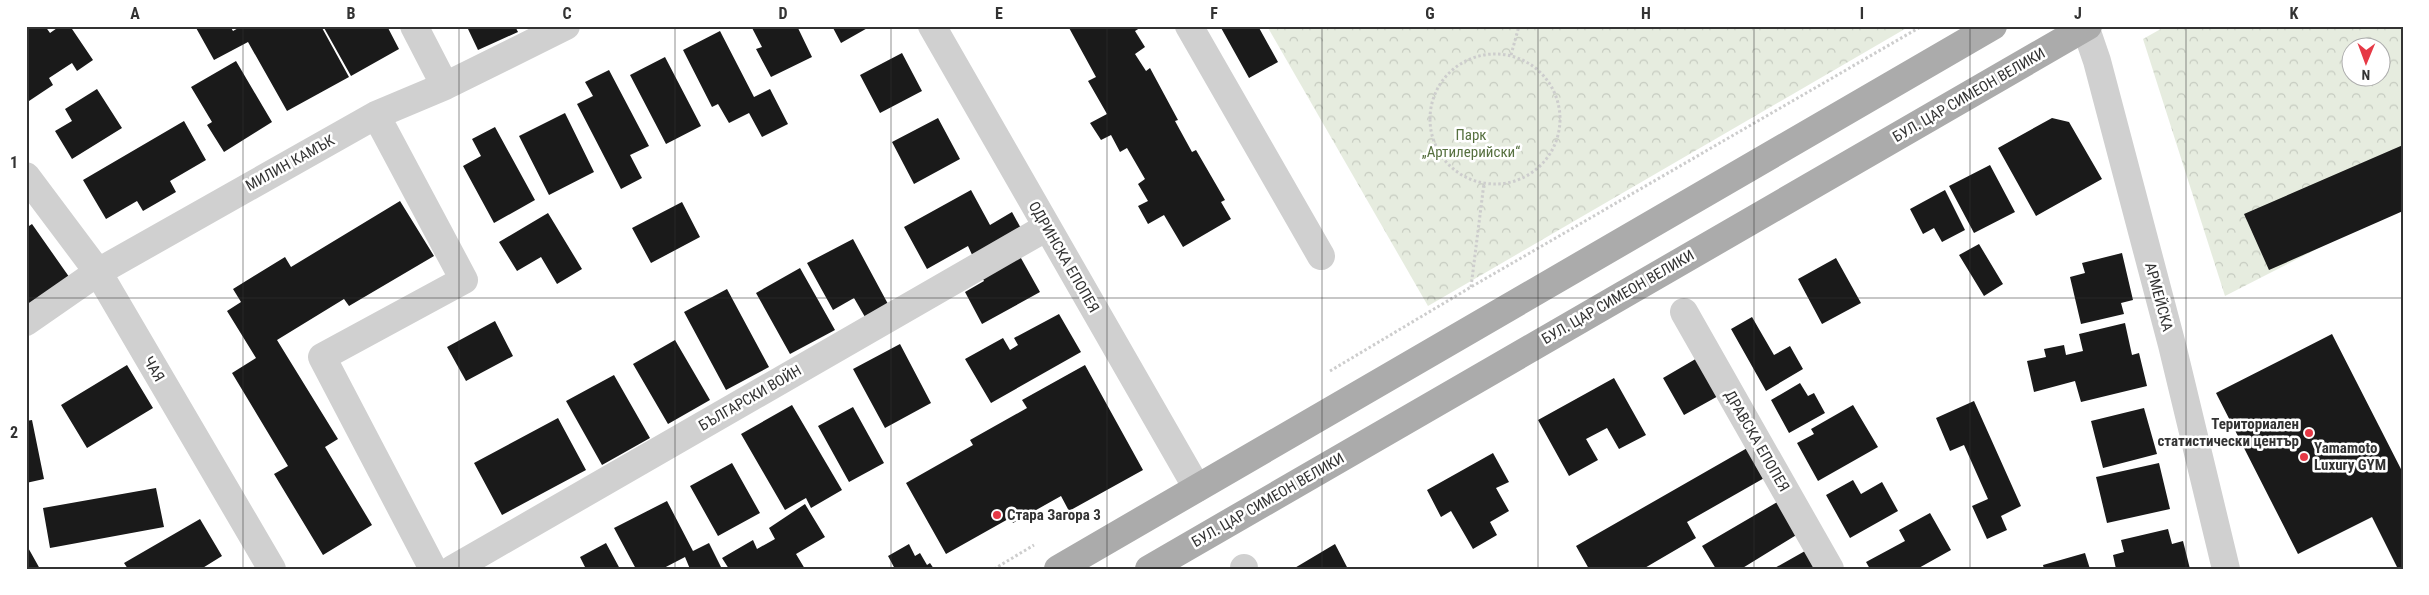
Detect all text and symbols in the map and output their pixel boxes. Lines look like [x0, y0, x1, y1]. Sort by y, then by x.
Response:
text: A [130, 4, 140, 23]
text: B [347, 4, 356, 23]
text: C [562, 4, 572, 23]
text: D [778, 4, 788, 23]
text: E [995, 4, 1003, 23]
text: F [1210, 4, 1218, 23]
text: G [1425, 4, 1435, 23]
text: H [1641, 4, 1651, 23]
text: I [1860, 4, 1864, 23]
text: J [2074, 4, 2082, 23]
text: K [2290, 4, 2299, 23]
north arrow [2342, 38, 2392, 88]
street label: БУЛ. ЦАР СИМЕОН ВЕЛИКИ [1890, 44, 2048, 146]
text: N [2361, 67, 2370, 83]
park label: Парк „Артилерийски“ [1422, 126, 1520, 161]
street label: МИЛИН КАМЪК [243, 131, 338, 195]
text: 1 [10, 153, 18, 172]
street label: ОДРИНСКА ЕПОПЕЯ [1025, 198, 1103, 316]
street label: БУЛ. ЦАР СИМЕОН ВЕЛИКИ [1539, 246, 1697, 348]
street label: АРМЕЙСКА [2141, 261, 2177, 334]
street label: ЧАЯ [140, 353, 168, 385]
street label: БЪЛГАРСКИ ВОЙН [695, 361, 805, 435]
street label: ДРАВСКА ЕПОПЕЯ [1721, 387, 1793, 495]
place label: Териториален статистически център [2157, 415, 2299, 450]
text: 2 [10, 423, 18, 442]
marker: Териториален статистически център [2303, 427, 2315, 439]
place label: Yamamoto Luxury GYM [2314, 439, 2386, 474]
street label: БУЛ. ЦАР СИМЕОН ВЕЛИКИ [1189, 449, 1347, 551]
marker: Yamamoto Luxury GYM [2298, 451, 2310, 463]
place label: Стара Загора 3 [1007, 506, 1101, 524]
marker: Стара Загора 3 [991, 509, 1003, 521]

